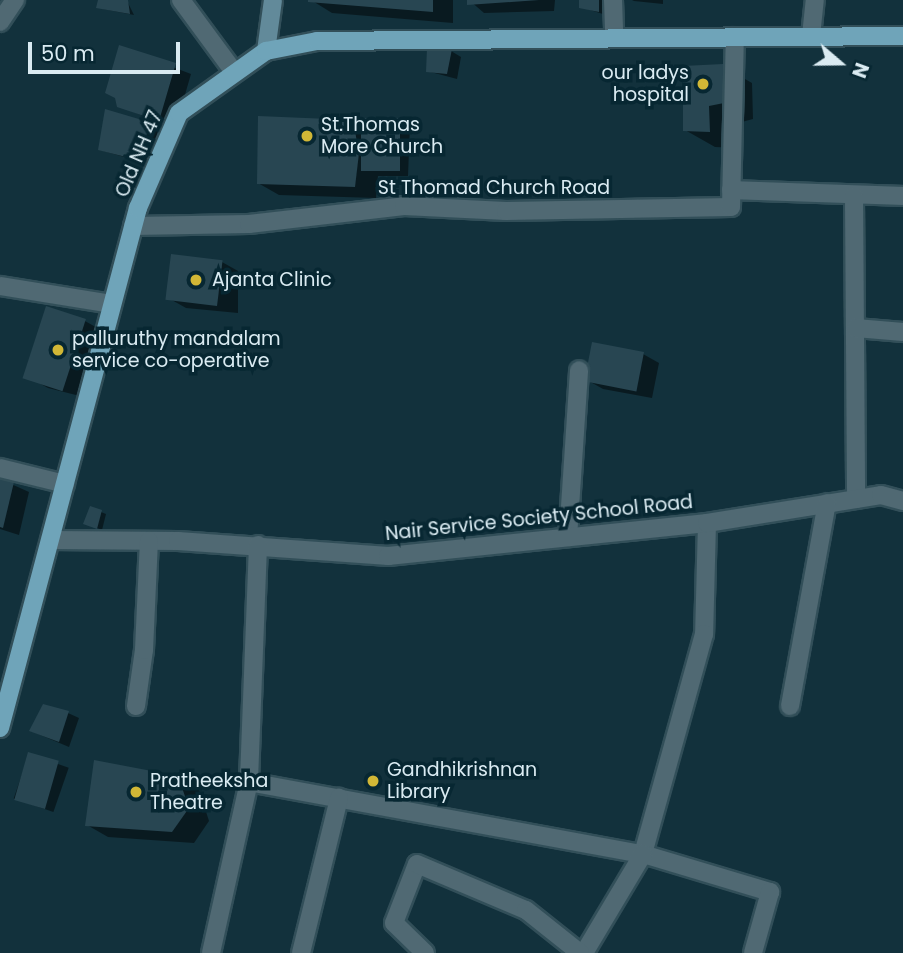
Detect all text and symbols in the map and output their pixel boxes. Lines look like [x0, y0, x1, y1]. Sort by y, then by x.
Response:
scale bar [32, 28, 184, 72]
north arrow [805, 28, 875, 98]
text: 50 m [41, 39, 95, 68]
text: N [845, 59, 875, 82]
place label: our ladys hospital [602, 62, 689, 106]
marker: our ladys hospital [695, 76, 711, 92]
street label: Old NH 47 [111, 107, 167, 201]
place label: St.Thomas More Church [321, 114, 443, 158]
marker: St.Thomas More Church [299, 128, 315, 144]
street label: St Thomad Church Road [378, 177, 610, 199]
place label: Ajanta Clinic [212, 269, 332, 291]
marker: Ajanta Clinic [186, 270, 206, 290]
place label: palluruthy mandalam service co-operative [72, 328, 281, 372]
marker: palluruthy mandalam service co-operative [50, 342, 66, 358]
street label: Nair Service Society School Road [384, 491, 694, 545]
place label: Gandhikrishnan Library [387, 759, 537, 803]
place label: Pratheeksha Theatre [150, 770, 268, 814]
marker: Gandhikrishnan Library [365, 773, 381, 789]
marker: Pratheeksha Theatre [128, 784, 144, 800]

